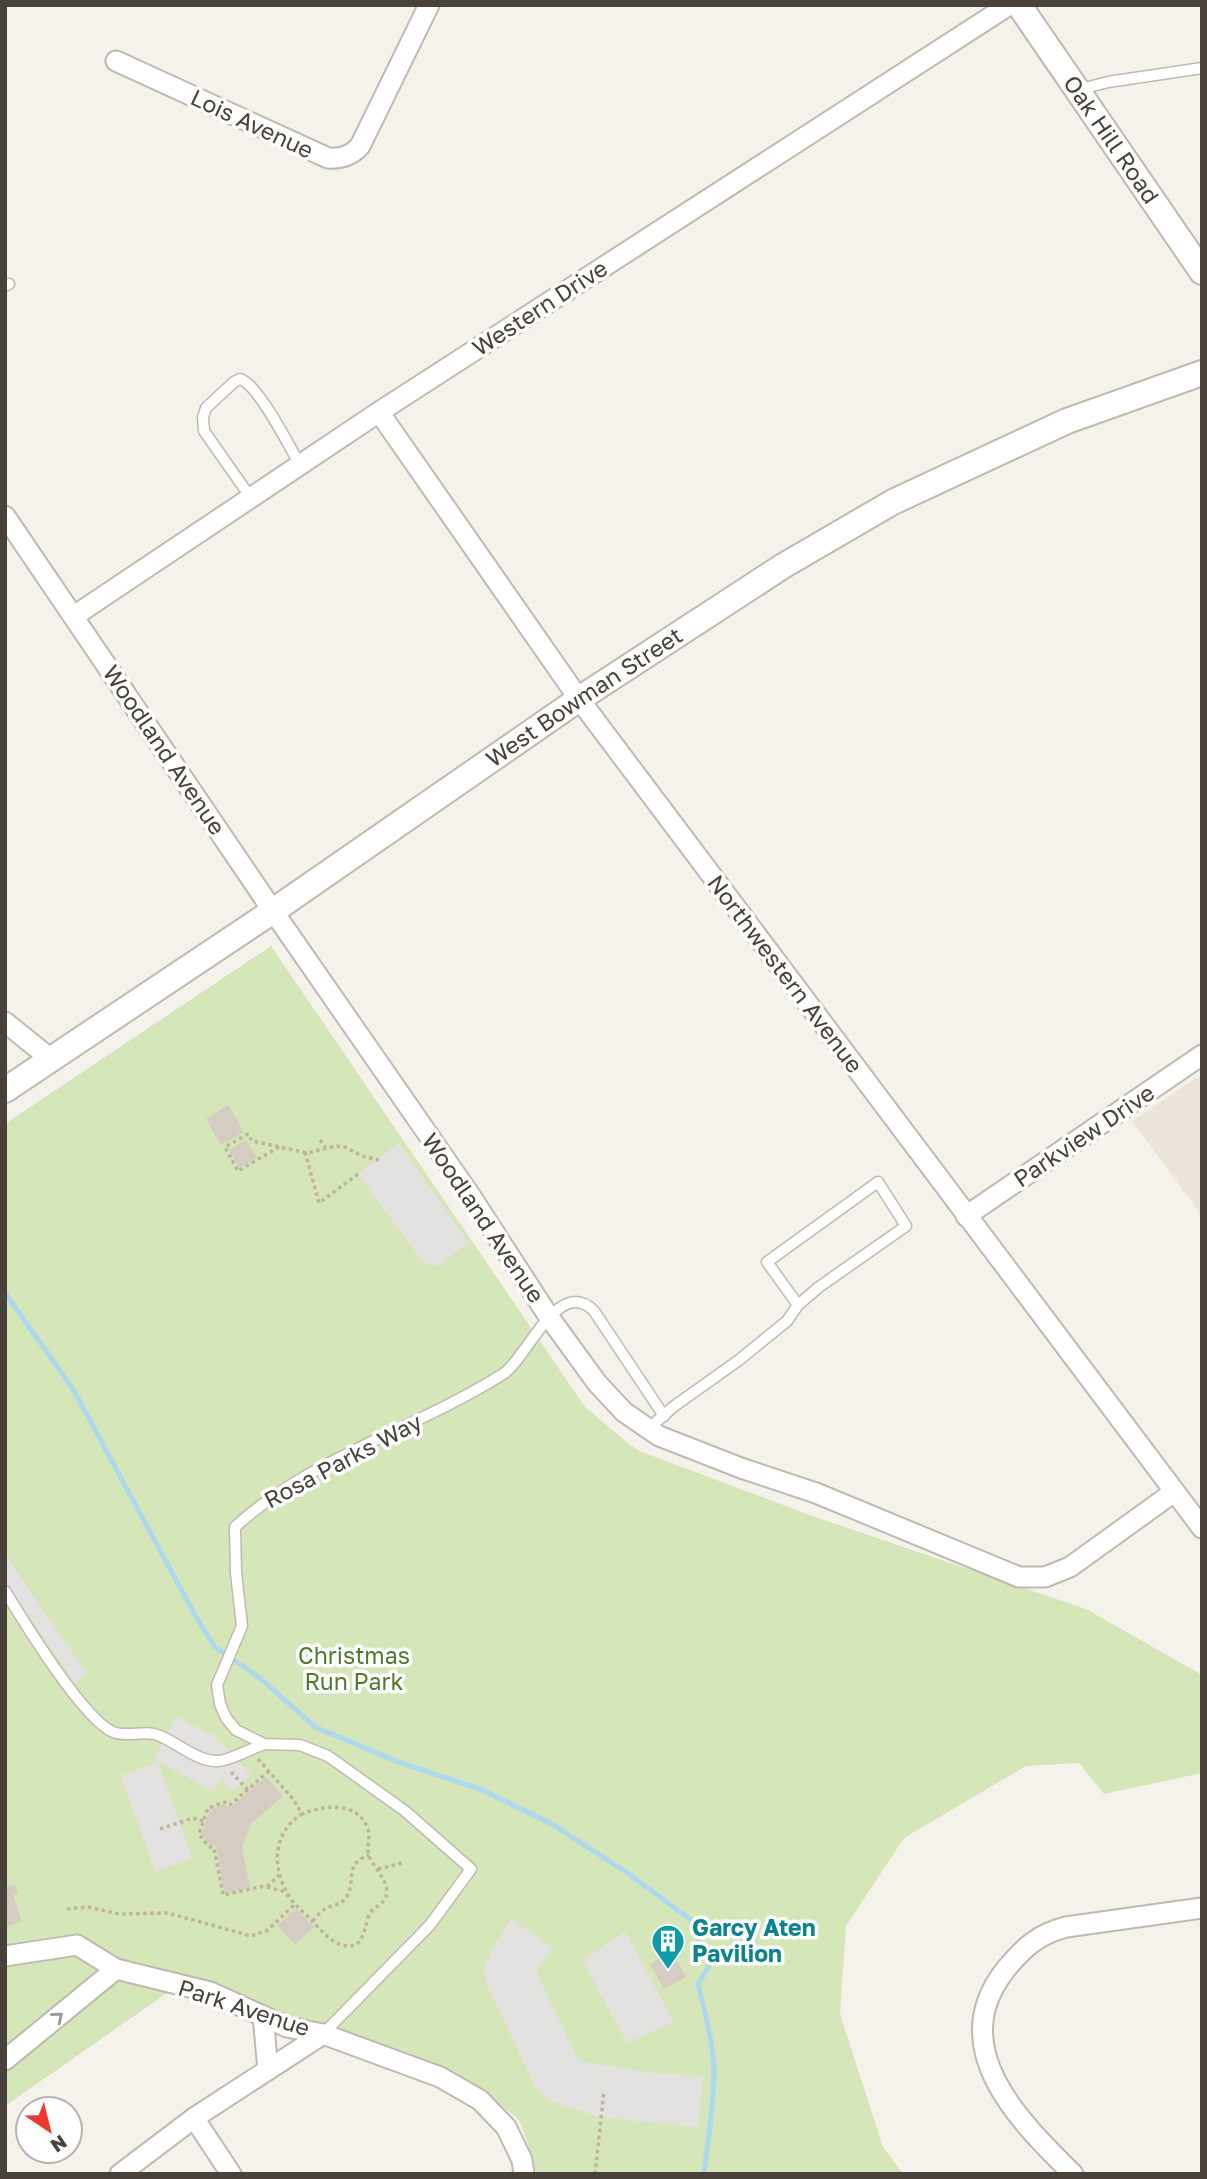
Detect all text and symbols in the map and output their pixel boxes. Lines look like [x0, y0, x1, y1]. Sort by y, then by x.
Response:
street label: Oak Hill Road [1058, 69, 1166, 208]
street label: Lois Avenue [187, 83, 318, 164]
street label: Western Drive [467, 253, 612, 361]
street label: West Bowman Street [480, 620, 687, 772]
street label: Woodland Avenue [98, 659, 232, 840]
street label: Northwestern Avenue [702, 869, 869, 1078]
street label: Parkview Drive [1008, 1078, 1159, 1193]
street label: Woodland Avenue [417, 1127, 551, 1308]
street label: Rosa Parks Way [259, 1407, 426, 1513]
park label: Christmas Run Park [298, 1641, 410, 1695]
place label: Garcy Aten Pavilion [692, 1913, 816, 1967]
building icon: Garcy Aten Pavilion [649, 1922, 687, 1971]
street label: Park Avenue [175, 1973, 314, 2041]
one-way arrow [50, 2013, 63, 2025]
north arrow [14, 2095, 84, 2165]
text: N [47, 2131, 72, 2158]

